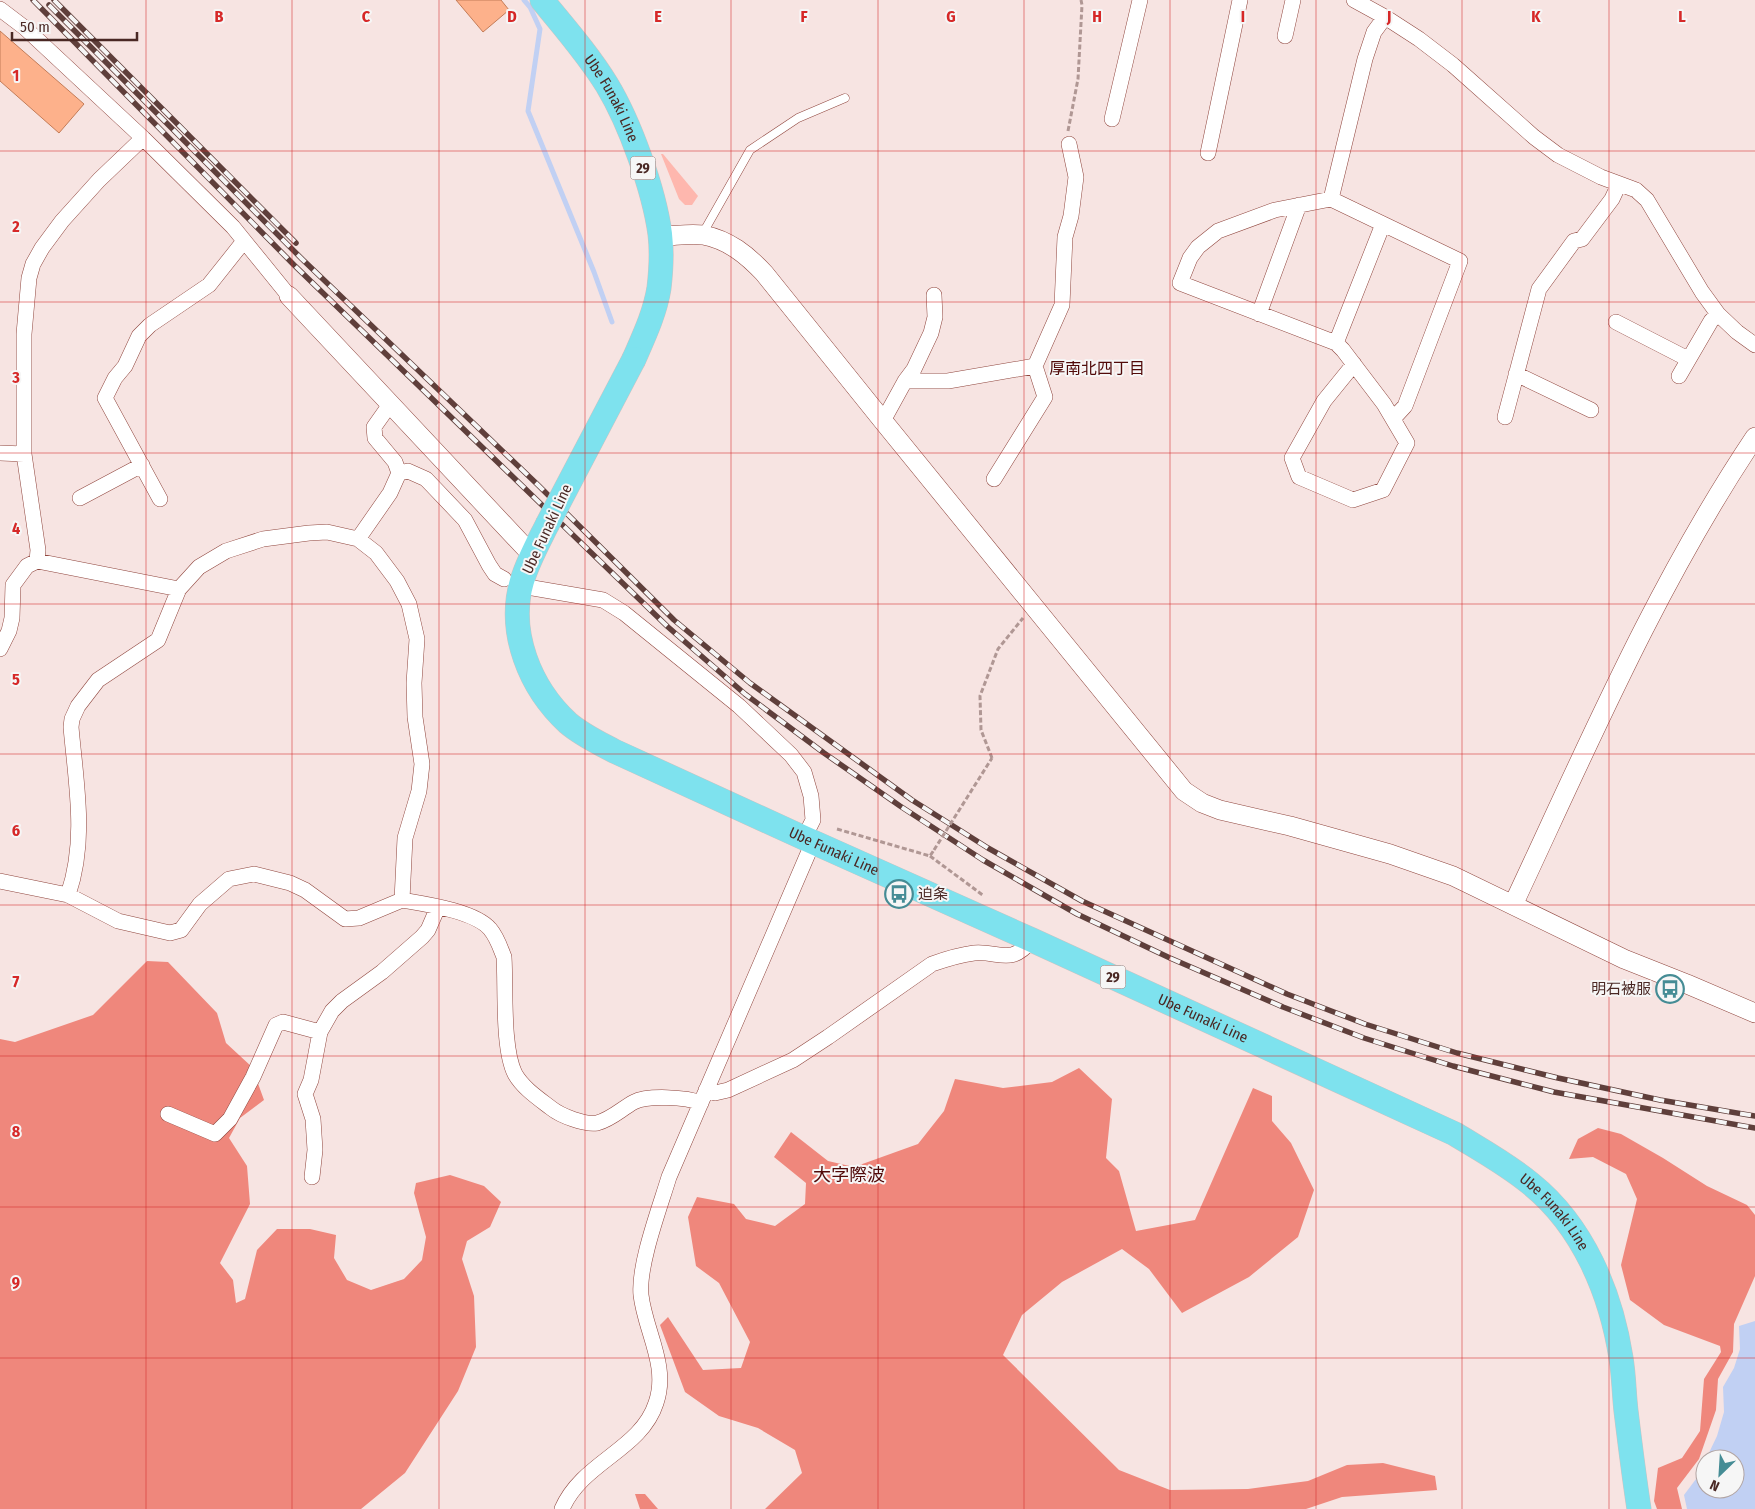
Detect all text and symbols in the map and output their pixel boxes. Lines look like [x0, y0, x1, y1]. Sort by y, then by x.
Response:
text: B [215, 7, 224, 26]
text: C [362, 7, 371, 26]
text: D [507, 7, 517, 26]
text: E [654, 7, 662, 26]
text: F [800, 7, 808, 26]
text: G [946, 7, 956, 26]
text: H [1092, 7, 1102, 26]
text: I [1241, 7, 1245, 26]
text: J [1386, 7, 1391, 26]
text: K [1531, 7, 1541, 26]
text: L [1678, 7, 1686, 26]
scale bar [12, 10, 138, 42]
text: 50 m [20, 18, 50, 36]
street label: Ube Funaki Line [580, 51, 642, 145]
text: 1 [13, 66, 19, 85]
road number: 29 [630, 156, 656, 180]
text: 2 [11, 217, 20, 236]
district label: 厚南北四丁目 [1049, 359, 1145, 378]
text: 3 [11, 368, 20, 387]
street label: Ube Funaki Line [518, 481, 576, 577]
text: 4 [12, 519, 20, 538]
text: 5 [12, 670, 20, 689]
text: 6 [12, 821, 20, 840]
street label: Ube Funaki Line [786, 823, 882, 879]
bus stop icon: 迫条 [884, 879, 914, 909]
place label: 迫条 [918, 885, 948, 903]
road number: 29 [1100, 966, 1126, 989]
text: 7 [13, 972, 20, 991]
bus stop icon: 明石被服 [1655, 974, 1685, 1004]
place label: 明石被服 [1591, 980, 1651, 998]
street label: Ube Funaki Line [1155, 990, 1251, 1047]
text: 8 [12, 1122, 21, 1141]
district label: 大字際波 [813, 1164, 885, 1186]
street label: Ube Funaki Line [1516, 1169, 1593, 1254]
text: 9 [12, 1273, 20, 1292]
north arrow [1695, 1449, 1745, 1499]
text: N [1707, 1476, 1722, 1495]

